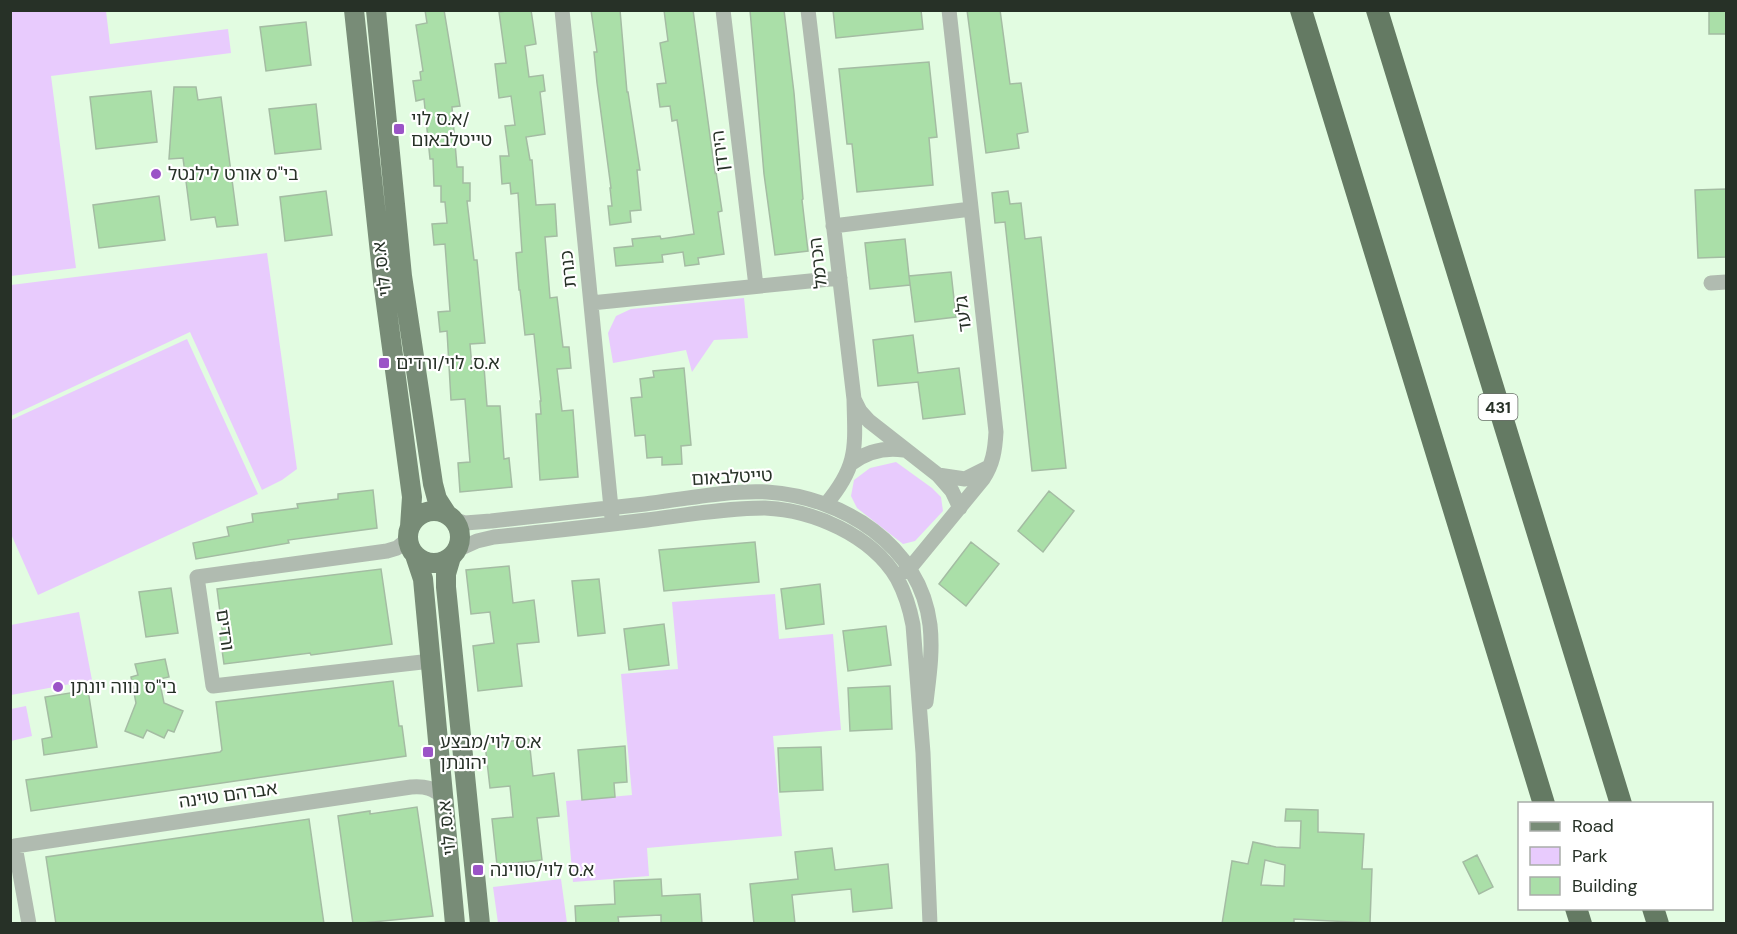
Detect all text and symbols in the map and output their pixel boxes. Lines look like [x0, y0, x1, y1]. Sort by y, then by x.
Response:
place label: א.ס לוי/ טייטלבאום [411, 107, 492, 152]
marker: א.ס לוי/ טייטלבאום [392, 122, 406, 136]
street label: הירדן [706, 129, 734, 173]
place label: בי"ס אורט לילנטל [168, 162, 299, 186]
marker: בי"ס אורט לילנטל [149, 167, 163, 181]
street label: הכרמל [803, 236, 833, 290]
street label: א.ס. לוי [367, 240, 397, 298]
street label: כנרת [554, 249, 582, 289]
street label: גלעד [949, 294, 977, 333]
place label: א.ס. לוי/ורדים [396, 351, 500, 375]
marker: א.ס. לוי/ורדים [377, 356, 391, 370]
road number: 431 [1478, 394, 1518, 420]
street label: טייטלבאום [691, 463, 773, 491]
street label: ורדים [210, 608, 240, 652]
place label: בי"ס נווה יונתן [70, 675, 177, 699]
marker: בי"ס נווה יונתן [51, 680, 65, 694]
place label: א.ס לוי/מבצע יהונתן [440, 730, 541, 775]
marker: א.ס לוי/מבצע יהונתן [421, 745, 435, 759]
street label: אברהם טוינה [177, 776, 279, 814]
street label: א.ס. לוי [432, 799, 462, 857]
legend [1518, 802, 1713, 910]
text: Road [1572, 814, 1614, 838]
text: Park [1572, 844, 1608, 868]
place label: א.ס לוי/טווינה [490, 858, 594, 882]
marker: א.ס לוי/טווינה [471, 863, 485, 877]
text: Building [1572, 874, 1637, 898]

